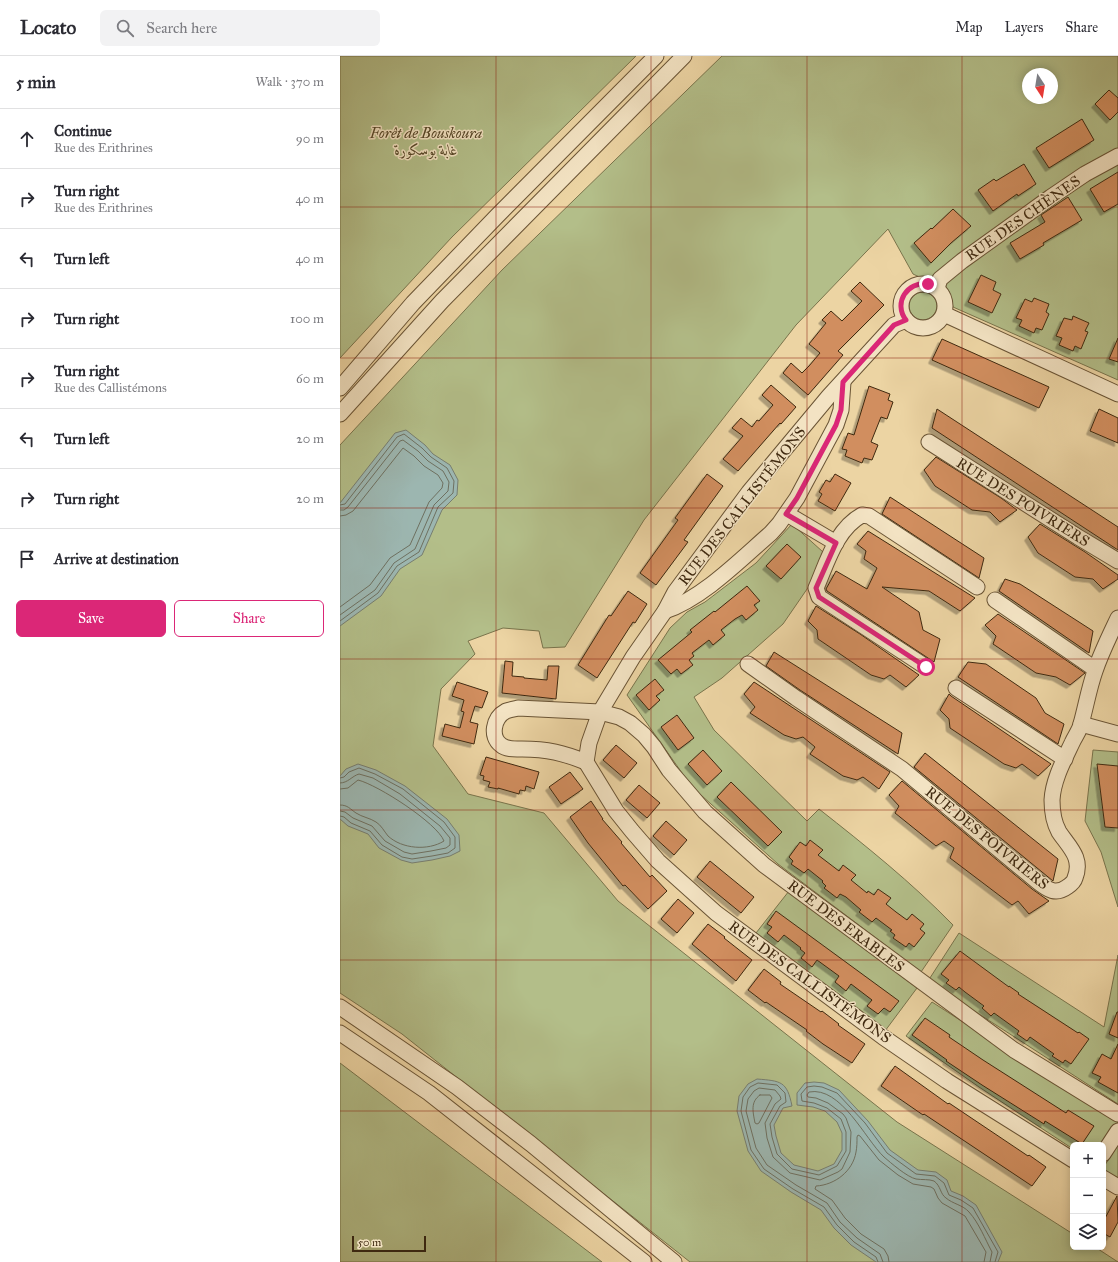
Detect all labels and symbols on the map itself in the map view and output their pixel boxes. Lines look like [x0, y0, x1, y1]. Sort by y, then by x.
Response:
north arrow [1022, 68, 1058, 104]
park label: Forêt de Bouskoura غابة بوسكورة [369, 124, 482, 159]
street label: RUE DES CHÈNES [961, 171, 1084, 264]
route end [919, 275, 937, 293]
street label: RUE DES CALLISTÉMONS [674, 422, 810, 589]
street label: RUE DES POIVRIERS [953, 454, 1093, 550]
route start [917, 658, 935, 676]
street label: RUE DES POIVRIERS [922, 783, 1052, 893]
street label: RUE DES ERABLES [784, 876, 908, 976]
street label: RUE DES CALLISTÉMONS [725, 916, 895, 1047]
scale bar [352, 1234, 426, 1253]

